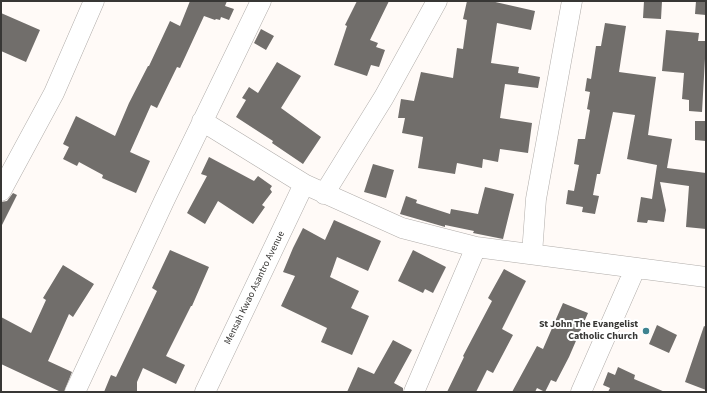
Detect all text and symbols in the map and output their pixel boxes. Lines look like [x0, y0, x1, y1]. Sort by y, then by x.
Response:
street label: Mensah Kwao Asantro Avenue [222, 229, 288, 347]
place label: St John The Evangelist Catholic Church [539, 319, 638, 342]
marker: St John The Evangelist Catholic Church [641, 326, 651, 336]

